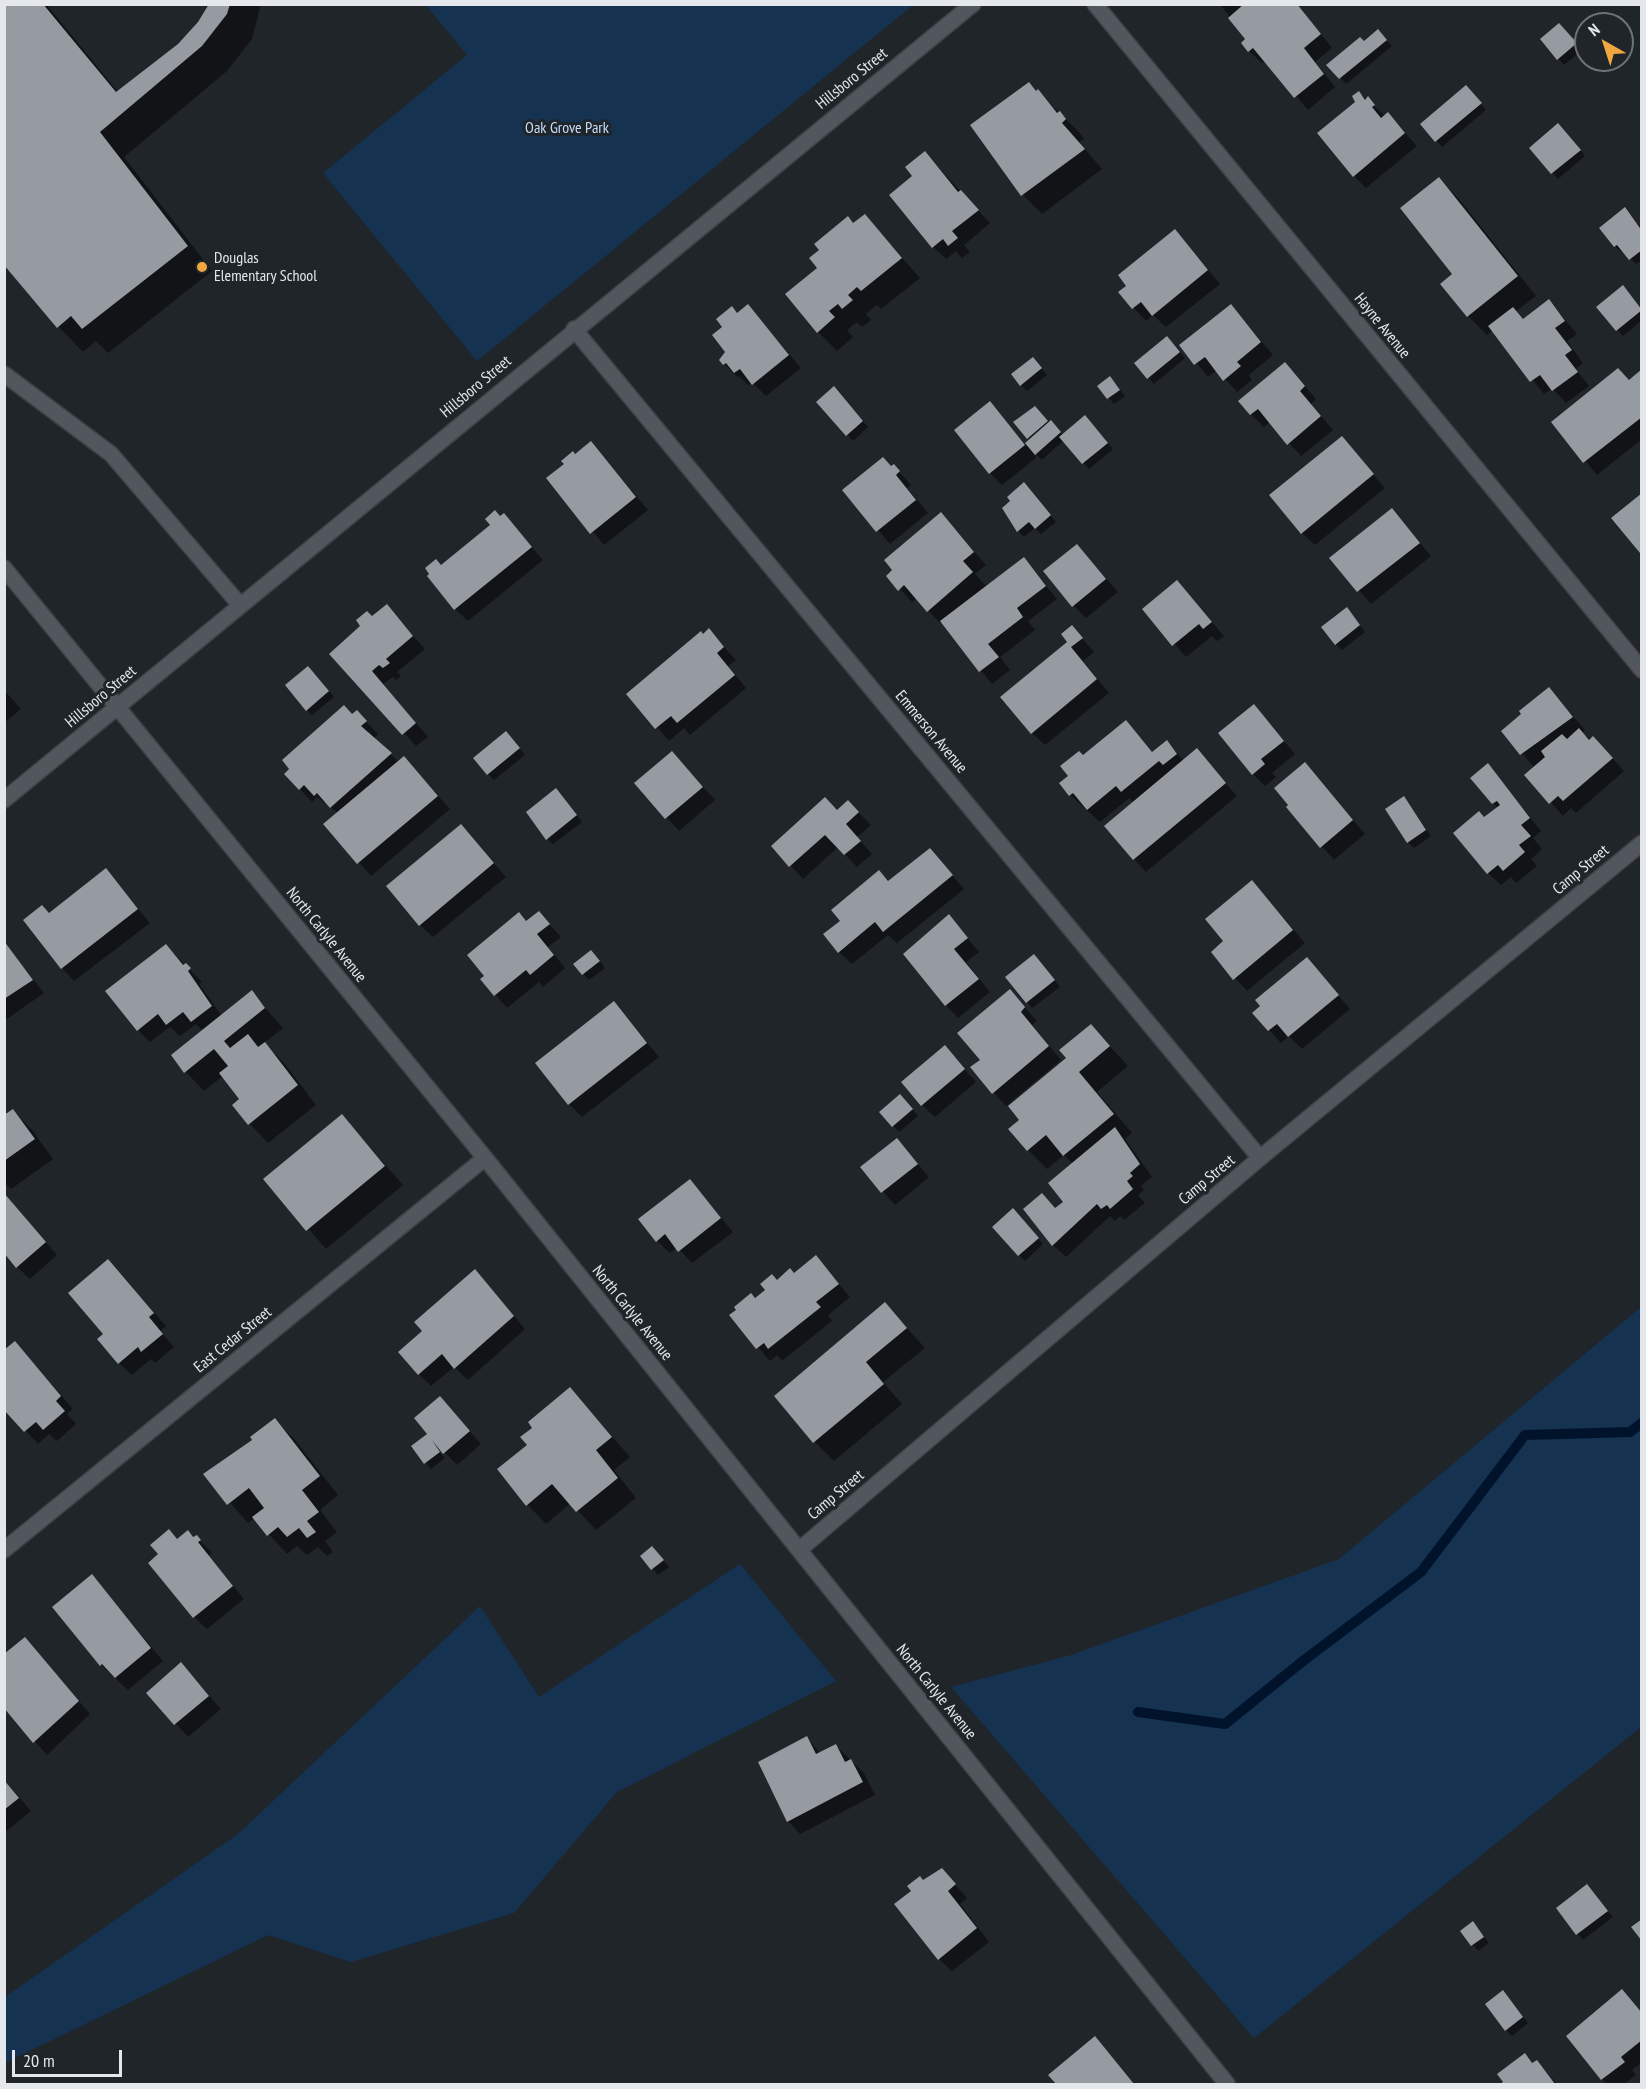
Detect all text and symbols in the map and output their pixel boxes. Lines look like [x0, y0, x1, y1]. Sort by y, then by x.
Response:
north arrow [1574, 12, 1634, 72]
text: N [1584, 19, 1604, 40]
street label: Hillsboro Street [812, 44, 892, 114]
park label: Oak Grove Park [525, 118, 609, 138]
place label: Douglas Elementary School [214, 248, 317, 286]
marker: Douglas Elementary School [195, 260, 209, 274]
street label: Hayne Avenue [1350, 289, 1414, 363]
street label: Hillsboro Street [437, 352, 515, 422]
street label: Hillsboro Street [62, 662, 140, 732]
street label: Emmerson Avenue [891, 687, 971, 777]
street label: Camp Street [1549, 841, 1613, 899]
street label: North Carlyle Avenue [282, 884, 370, 986]
street label: Camp Street [1175, 1151, 1239, 1209]
street label: North Carlyle Avenue [588, 1262, 676, 1364]
street label: East Cedar Street [190, 1303, 276, 1377]
street label: Camp Street [804, 1466, 868, 1524]
street label: North Carlyle Avenue [892, 1641, 980, 1743]
scale bar [15, 2038, 124, 2076]
text: 20 m [23, 2049, 55, 2072]

